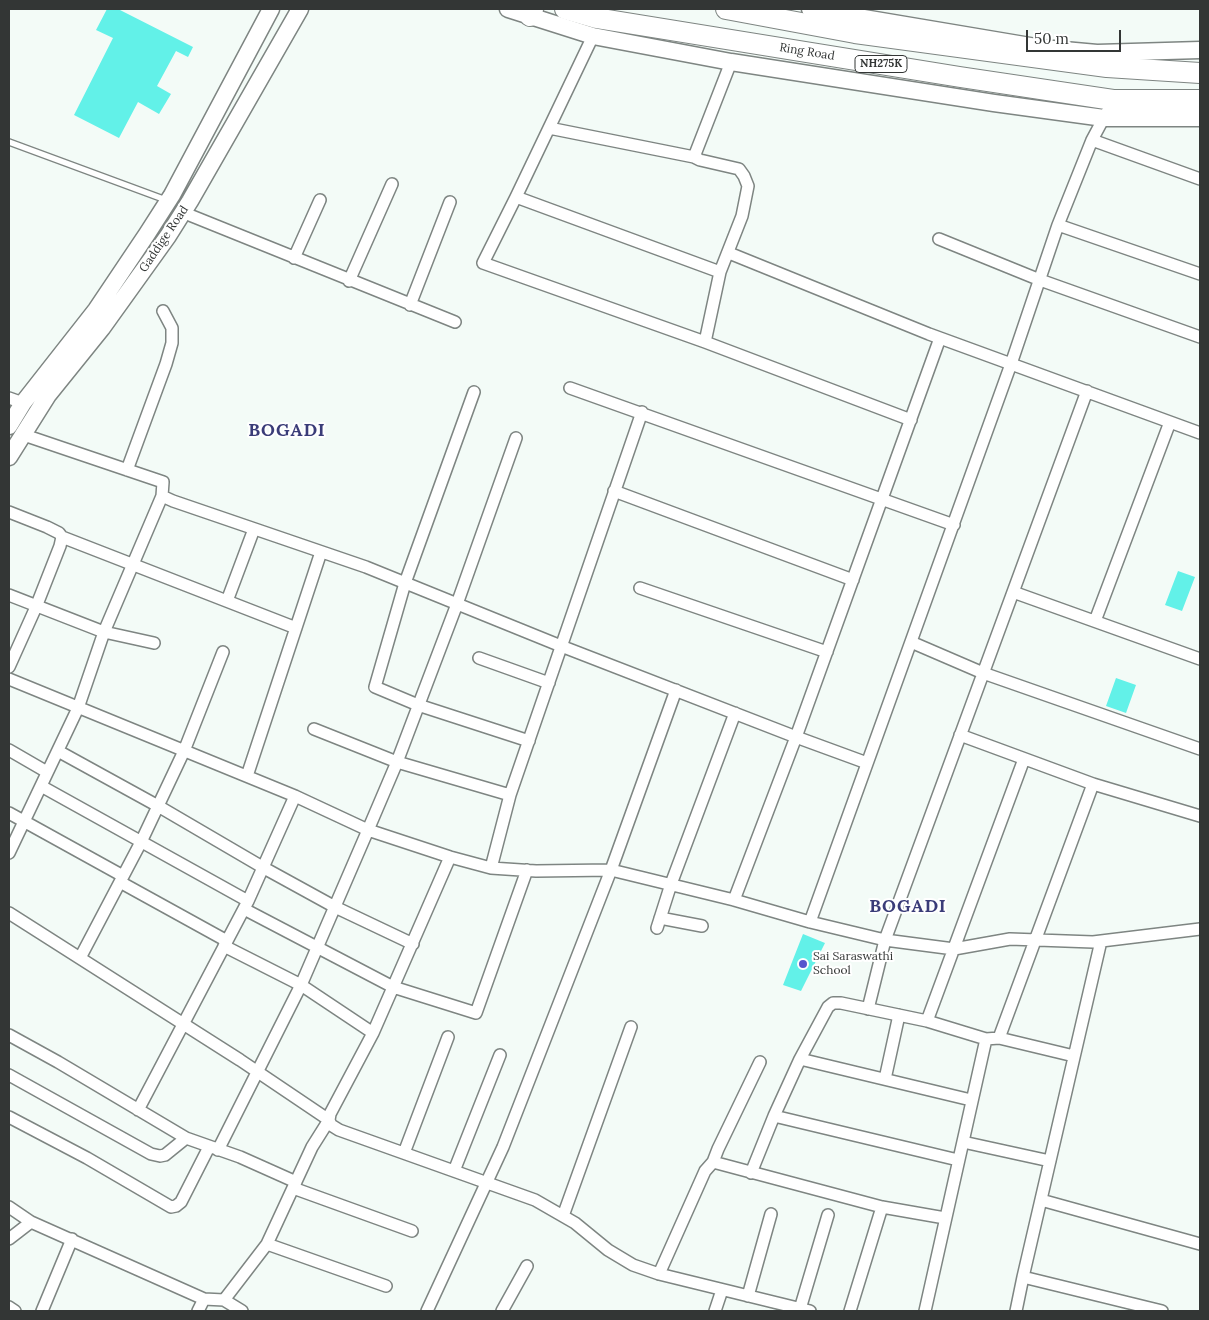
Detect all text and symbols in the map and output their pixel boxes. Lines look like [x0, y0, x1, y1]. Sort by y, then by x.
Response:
scale bar [1029, 20, 1124, 52]
text: 50 m [1034, 29, 1069, 48]
street label: Ring Road [778, 41, 836, 63]
road number: NH275K [855, 56, 907, 72]
street label: Gaddige Road [136, 203, 192, 275]
district label: BOGADI [247, 420, 327, 442]
district label: BOGADI [868, 896, 948, 918]
place label: Sai Saraswathi School [813, 950, 893, 978]
marker: Sai Saraswathi School [797, 958, 809, 970]

